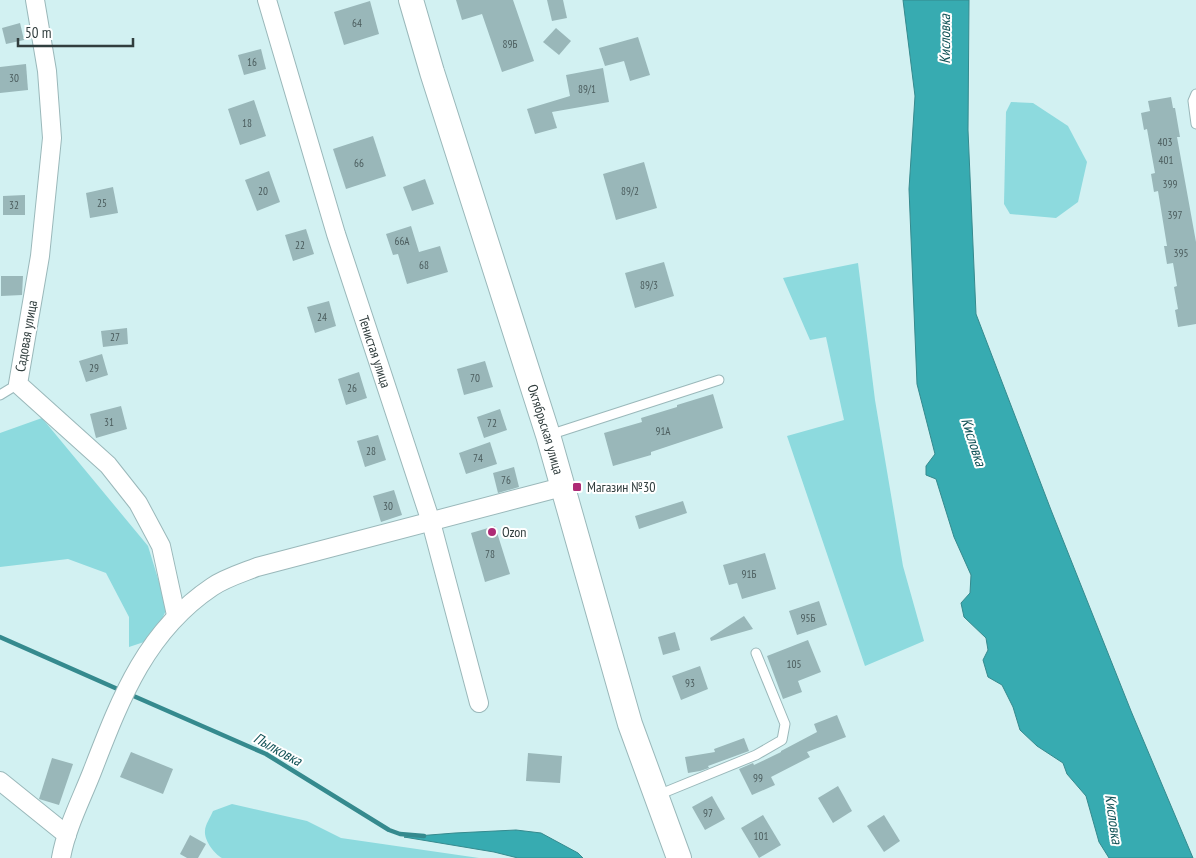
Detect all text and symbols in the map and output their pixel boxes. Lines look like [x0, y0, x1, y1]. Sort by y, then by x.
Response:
water label: Кисловка [935, 13, 954, 64]
scale bar [18, 15, 132, 47]
house number: 64 [352, 16, 362, 30]
text: 50 m [25, 23, 51, 42]
house number: 89Б [503, 37, 518, 51]
house number: 16 [247, 55, 257, 69]
house number: 30 [9, 71, 19, 85]
house number: 89/1 [578, 82, 596, 96]
house number: 18 [242, 116, 252, 130]
house number: 403 [1158, 135, 1172, 149]
house number: 401 [1159, 153, 1173, 167]
house number: 66 [354, 156, 364, 170]
house number: 399 [1163, 177, 1177, 191]
house number: 20 [258, 184, 268, 198]
house number: 89/2 [621, 184, 639, 198]
house number: 25 [97, 196, 107, 210]
house number: 32 [9, 198, 19, 212]
house number: 397 [1168, 208, 1182, 222]
house number: 66А [394, 234, 410, 248]
house number: 22 [295, 238, 305, 252]
house number: 395 [1174, 246, 1188, 260]
house number: 68 [419, 258, 429, 272]
house number: 89/3 [640, 278, 658, 292]
street label: Садовая улица [11, 299, 41, 373]
house number: 24 [317, 310, 327, 324]
street label: Тенистая улица [355, 313, 395, 390]
house number: 27 [110, 330, 120, 344]
house number: 29 [89, 361, 99, 375]
house number: 70 [470, 371, 480, 385]
house number: 26 [347, 381, 357, 395]
street label: Октябрьская улица [523, 382, 568, 477]
house number: 31 [104, 415, 114, 429]
water label: Кисловка [957, 415, 991, 470]
house number: 72 [487, 416, 497, 430]
house number: 91А [655, 424, 671, 438]
house number: 28 [366, 444, 376, 458]
house number: 74 [473, 451, 483, 465]
house number: 76 [501, 473, 511, 487]
place label: Магазин №30 [587, 478, 656, 496]
marker: Магазин №30 [571, 481, 583, 493]
house number: 30 [383, 499, 393, 513]
place label: Ozon [502, 523, 527, 541]
marker: Ozon [486, 526, 498, 538]
house number: 78 [485, 547, 495, 561]
house number: 91Б [742, 567, 757, 581]
house number: 95Б [801, 611, 816, 625]
house number: 105 [787, 657, 801, 671]
house number: 93 [685, 676, 695, 690]
water label: Пылковка [251, 728, 306, 770]
house number: 99 [753, 771, 763, 785]
water label: Кисловка [1101, 793, 1127, 846]
house number: 97 [703, 806, 713, 820]
house number: 101 [754, 829, 768, 843]

